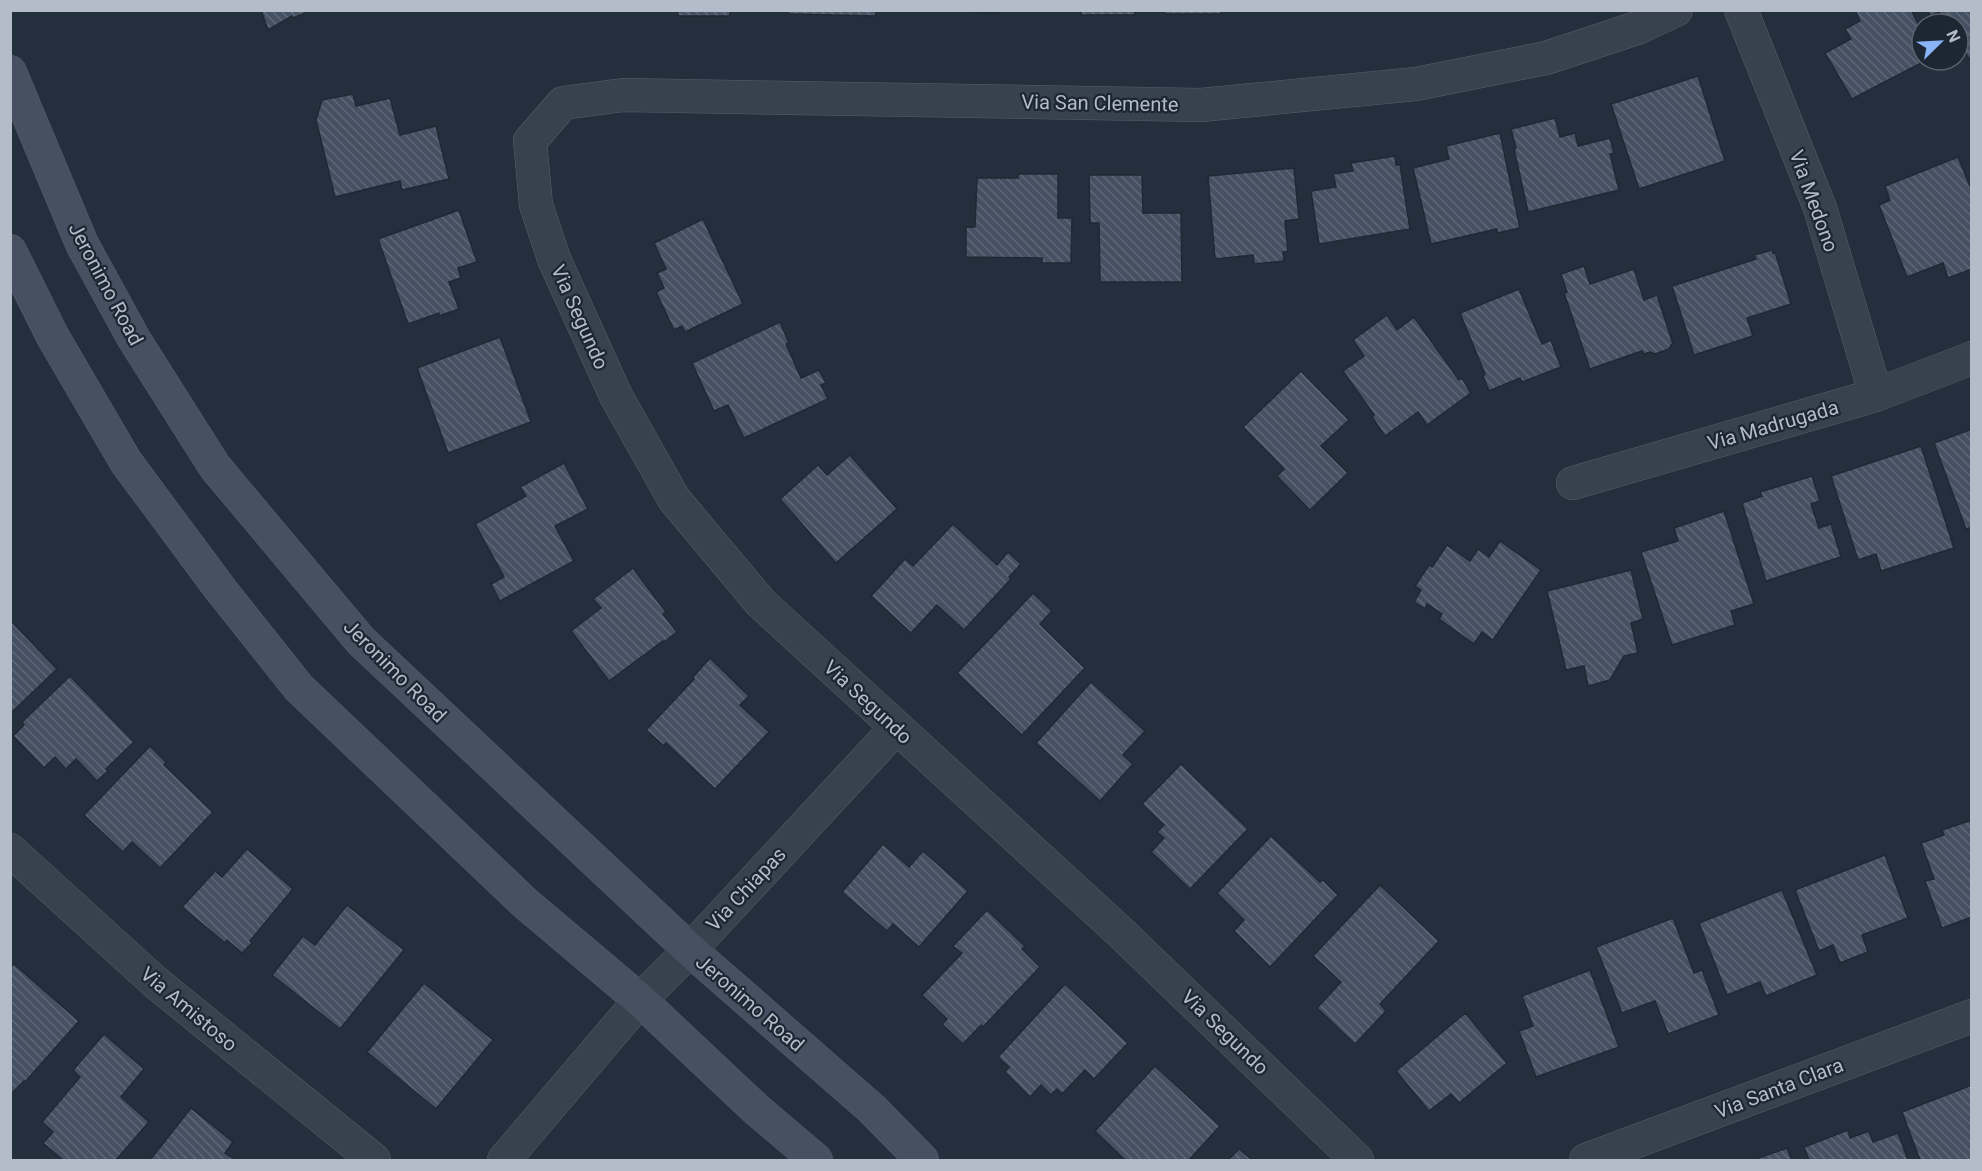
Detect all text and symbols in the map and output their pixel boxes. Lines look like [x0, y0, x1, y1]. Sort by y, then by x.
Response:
north arrow [1910, 12, 1970, 72]
text: N [1942, 27, 1964, 45]
street label: Via San Clemente [1021, 90, 1179, 116]
street label: Via Medono [1784, 147, 1844, 255]
street label: Jeronimo Road [64, 219, 148, 349]
street label: Via Segundo [546, 261, 614, 373]
street label: Via Madrugada [1705, 395, 1841, 455]
street label: Jeronimo Road [339, 615, 451, 727]
street label: Via Segundo [819, 655, 917, 749]
street label: Via Chiapas [701, 842, 791, 936]
street label: Jeronimo Road [691, 950, 809, 1056]
street label: Via Amistoso [136, 962, 242, 1056]
street label: Via Segundo [1176, 984, 1274, 1080]
street label: Via Santa Clara [1711, 1052, 1847, 1124]

